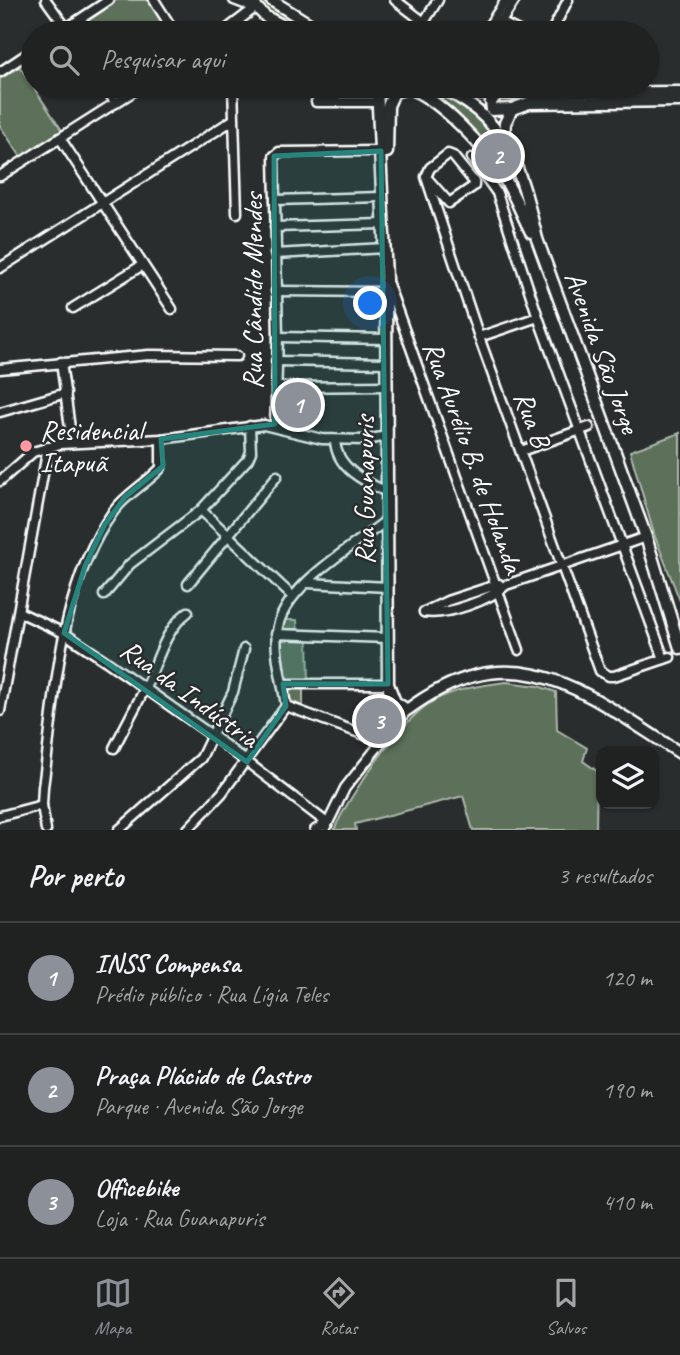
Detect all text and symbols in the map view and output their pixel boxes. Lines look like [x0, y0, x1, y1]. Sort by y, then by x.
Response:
search box [21, 21, 659, 98]
icon: search [45, 41, 83, 79]
text: Pesquisar aqui [101, 43, 225, 76]
pin: 2 [475, 130, 521, 182]
street label: Rua Cândido Mendes [235, 190, 270, 389]
street label: Avenida São Jorge [557, 267, 649, 440]
your location [353, 286, 387, 320]
street label: Rua Aurélio B. de Holanda [415, 336, 532, 580]
pin: 1 [275, 379, 321, 431]
street label: Rua B [506, 386, 560, 454]
place label: Residencial Itapuã [40, 413, 148, 480]
street label: Rua Guanapuris [347, 413, 382, 564]
marker: Residencial Itapuã [18, 438, 34, 454]
street label: Rua da Indústria [114, 632, 267, 756]
pin: 3 [356, 695, 402, 747]
map controls [596, 746, 659, 809]
button: layers [596, 746, 659, 809]
text: Por perto [28, 857, 123, 895]
text: 3 resultados [558, 861, 652, 890]
text: INSS Compensa [95, 947, 240, 980]
text: 1 [46, 964, 56, 993]
text: 120 m [603, 964, 652, 993]
text: Prédio público · Rua Lígia Teles [95, 980, 328, 1009]
text: Praça Plácido de Castro [95, 1059, 310, 1092]
text: 2 [46, 1076, 56, 1105]
text: 190 m [603, 1076, 652, 1105]
text: Parque · Avenida São Jorge [95, 1092, 302, 1121]
text: Officebike [95, 1171, 178, 1204]
text: 3 [46, 1188, 56, 1217]
text: 410 m [603, 1188, 652, 1217]
text: Loja · Rua Guanapuris [95, 1204, 264, 1233]
tab: Mapa [94, 1274, 132, 1340]
tab: Rotas [320, 1274, 358, 1340]
tab: Salvos [546, 1274, 586, 1340]

